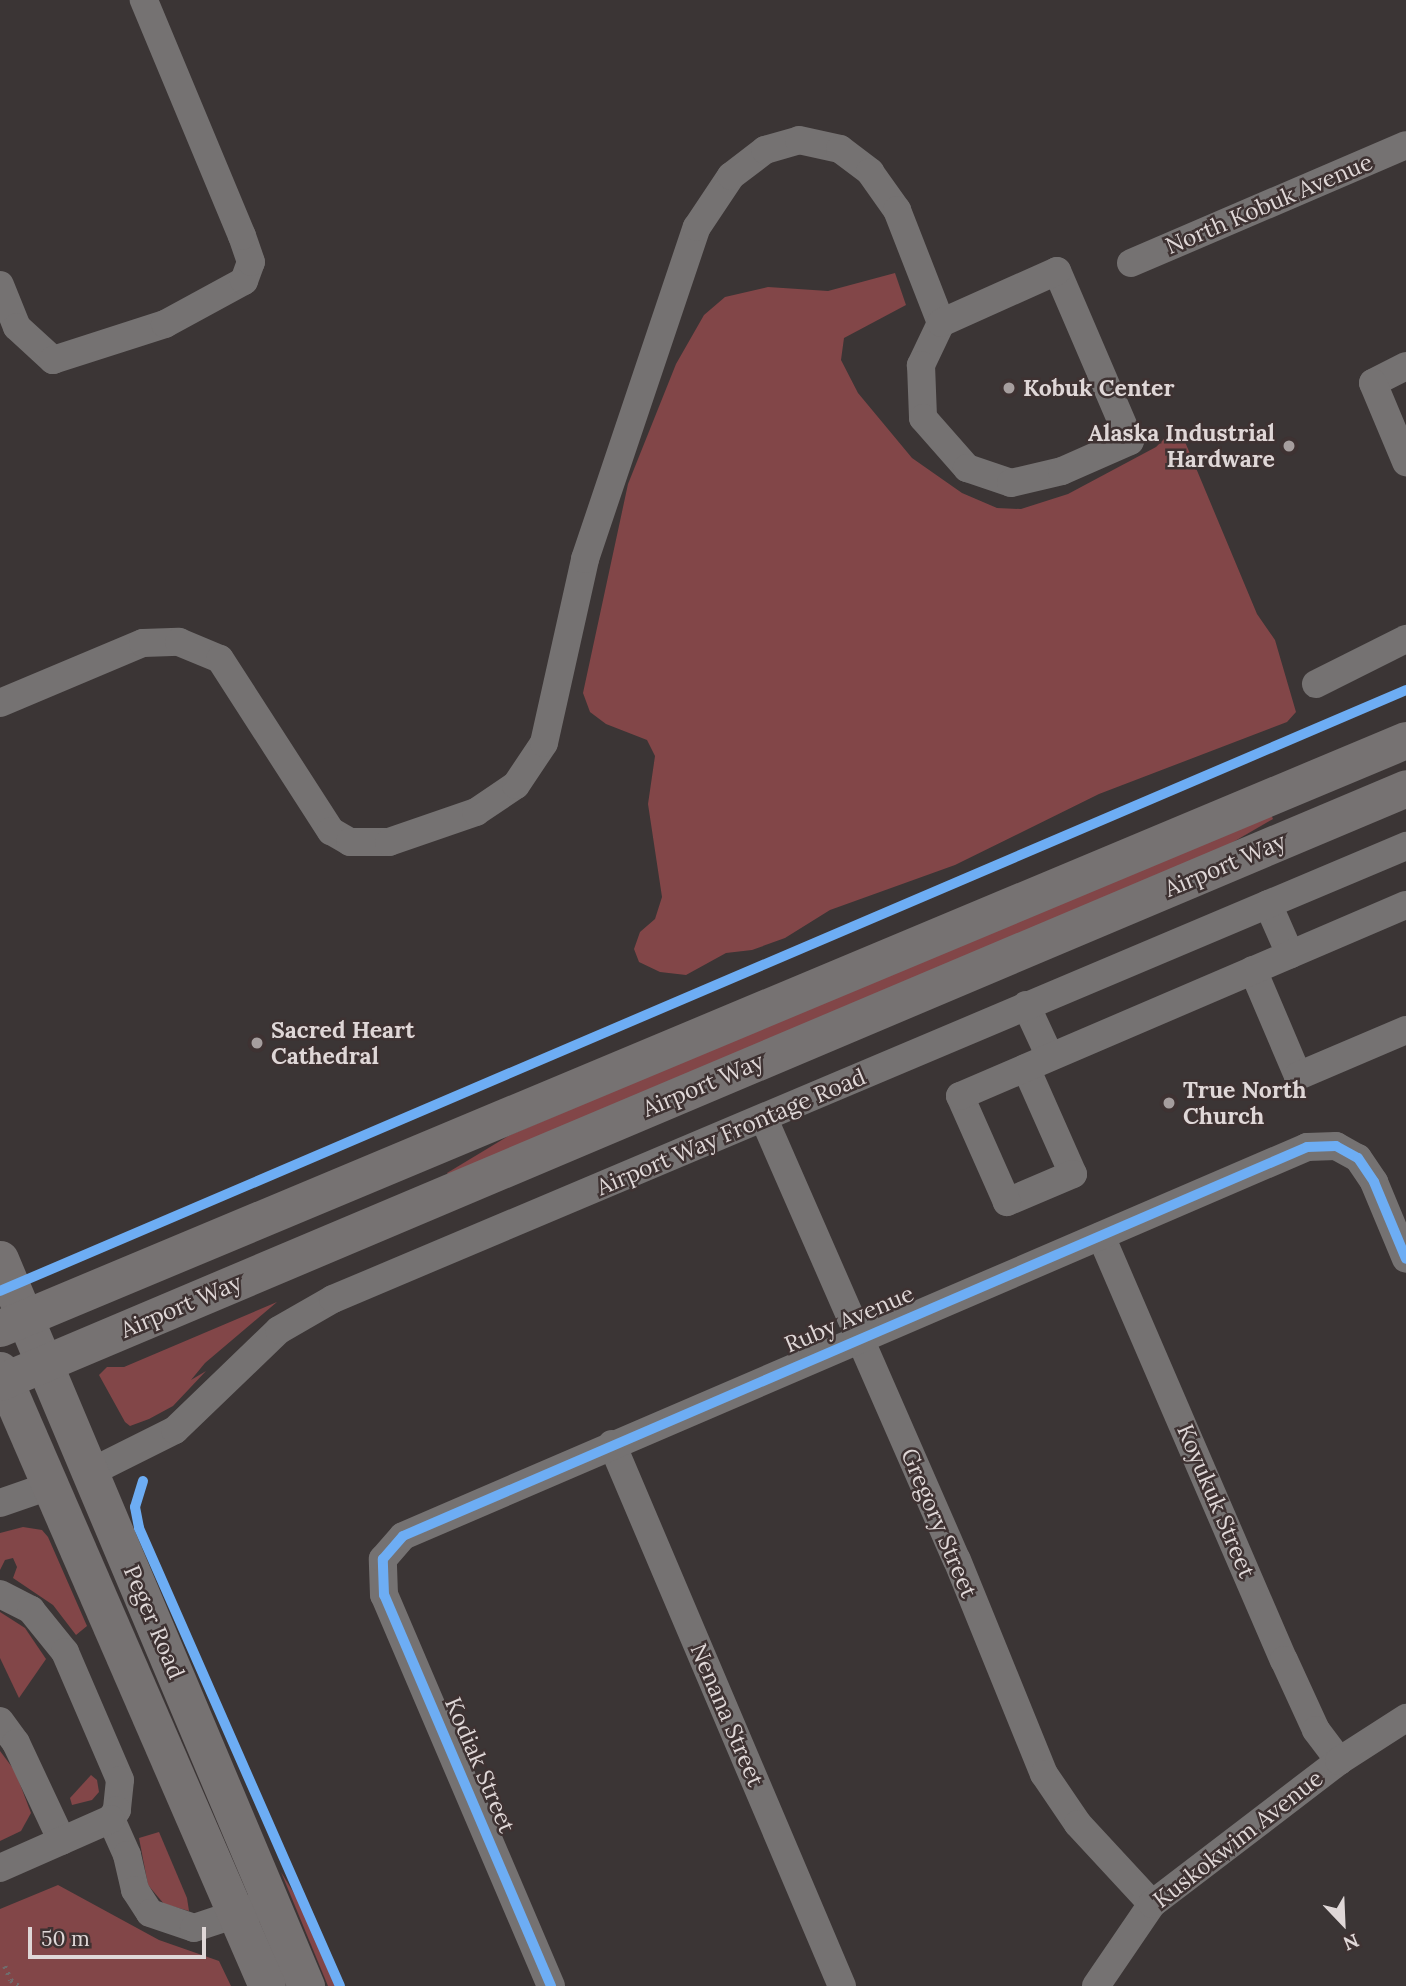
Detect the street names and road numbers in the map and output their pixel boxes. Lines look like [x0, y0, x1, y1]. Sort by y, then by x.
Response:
street label: North Kobuk Avenue [1161, 148, 1377, 260]
street label: Airport Way [1160, 827, 1290, 903]
street label: Airport Way [638, 1047, 768, 1123]
street label: Airport Way Frontage Road [592, 1063, 870, 1201]
street label: Airport Way [116, 1268, 246, 1344]
street label: Ruby Avenue [780, 1279, 918, 1359]
street label: Koyukuk Street [1171, 1420, 1261, 1582]
street label: Gregory Street [895, 1444, 983, 1602]
street label: Peger Road [118, 1561, 190, 1683]
street label: Nenana Street [684, 1639, 770, 1791]
street label: Kodiak Street [439, 1693, 521, 1837]
street label: Kuskokwim Avenue [1148, 1764, 1328, 1914]

